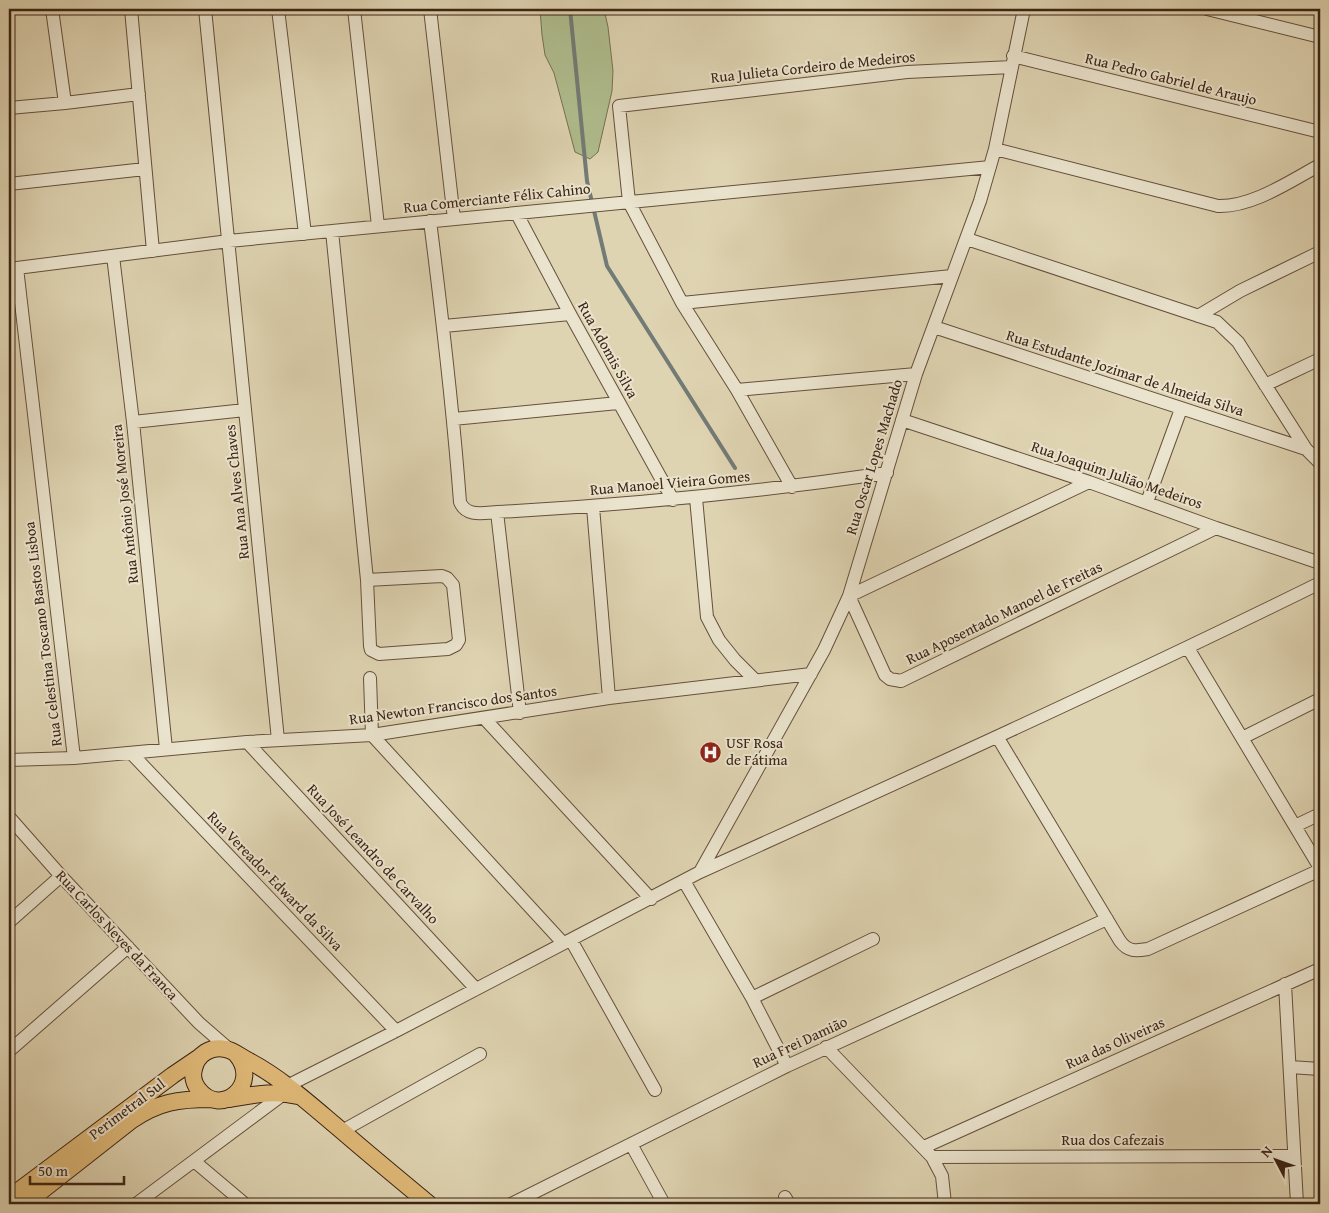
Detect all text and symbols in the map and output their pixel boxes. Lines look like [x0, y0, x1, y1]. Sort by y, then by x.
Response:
street label: Rua Julieta Cordeiro de Medeiros [710, 45, 916, 88]
street label: Rua Pedro Gabriel de Araujo [1083, 47, 1259, 110]
street label: Rua Comerciante Félix Cahino [402, 177, 592, 218]
street label: Rua Adomis Silva [573, 298, 644, 402]
street label: Rua Estudante Jozimar de Almeida Silva [1004, 324, 1247, 421]
street label: Rua Oscar Lopes Machado [840, 376, 907, 537]
street label: Rua Antônio José Moreira [106, 423, 143, 585]
street label: Rua Ana Alves Chaves [219, 424, 254, 560]
street label: Rua Joaquim Julião Medeiros [1029, 435, 1206, 514]
street label: Rua Manoel Vieira Gomes [589, 465, 751, 500]
street label: Rua Celestina Toscano Bastos Lisboa [18, 521, 67, 748]
street label: Rua Aposentado Manoel de Freitas [902, 556, 1105, 669]
street label: Rua Newton Francisco dos Santos [348, 680, 558, 729]
place label: USF Rosa de Fátima [726, 732, 788, 770]
hospital icon: USF Rosa de Fátima [698, 740, 722, 764]
street label: Rua José Leandro de Carvalho [303, 779, 444, 929]
street label: Rua Vereador Edward da Silva [203, 806, 348, 955]
street label: Rua Carlos Neves da Franca [51, 865, 183, 1004]
street label: Rua Frei Damião [749, 1010, 851, 1073]
street label: Rua das Oliveiras [1062, 1011, 1168, 1074]
street label: Perimetral Sul [84, 1073, 169, 1144]
street label: Rua dos Cafezais [1062, 1129, 1165, 1150]
north arrow [1252, 1136, 1302, 1186]
text: N [1256, 1141, 1277, 1162]
scale bar [30, 1153, 124, 1185]
text: 50 m [38, 1160, 69, 1181]

